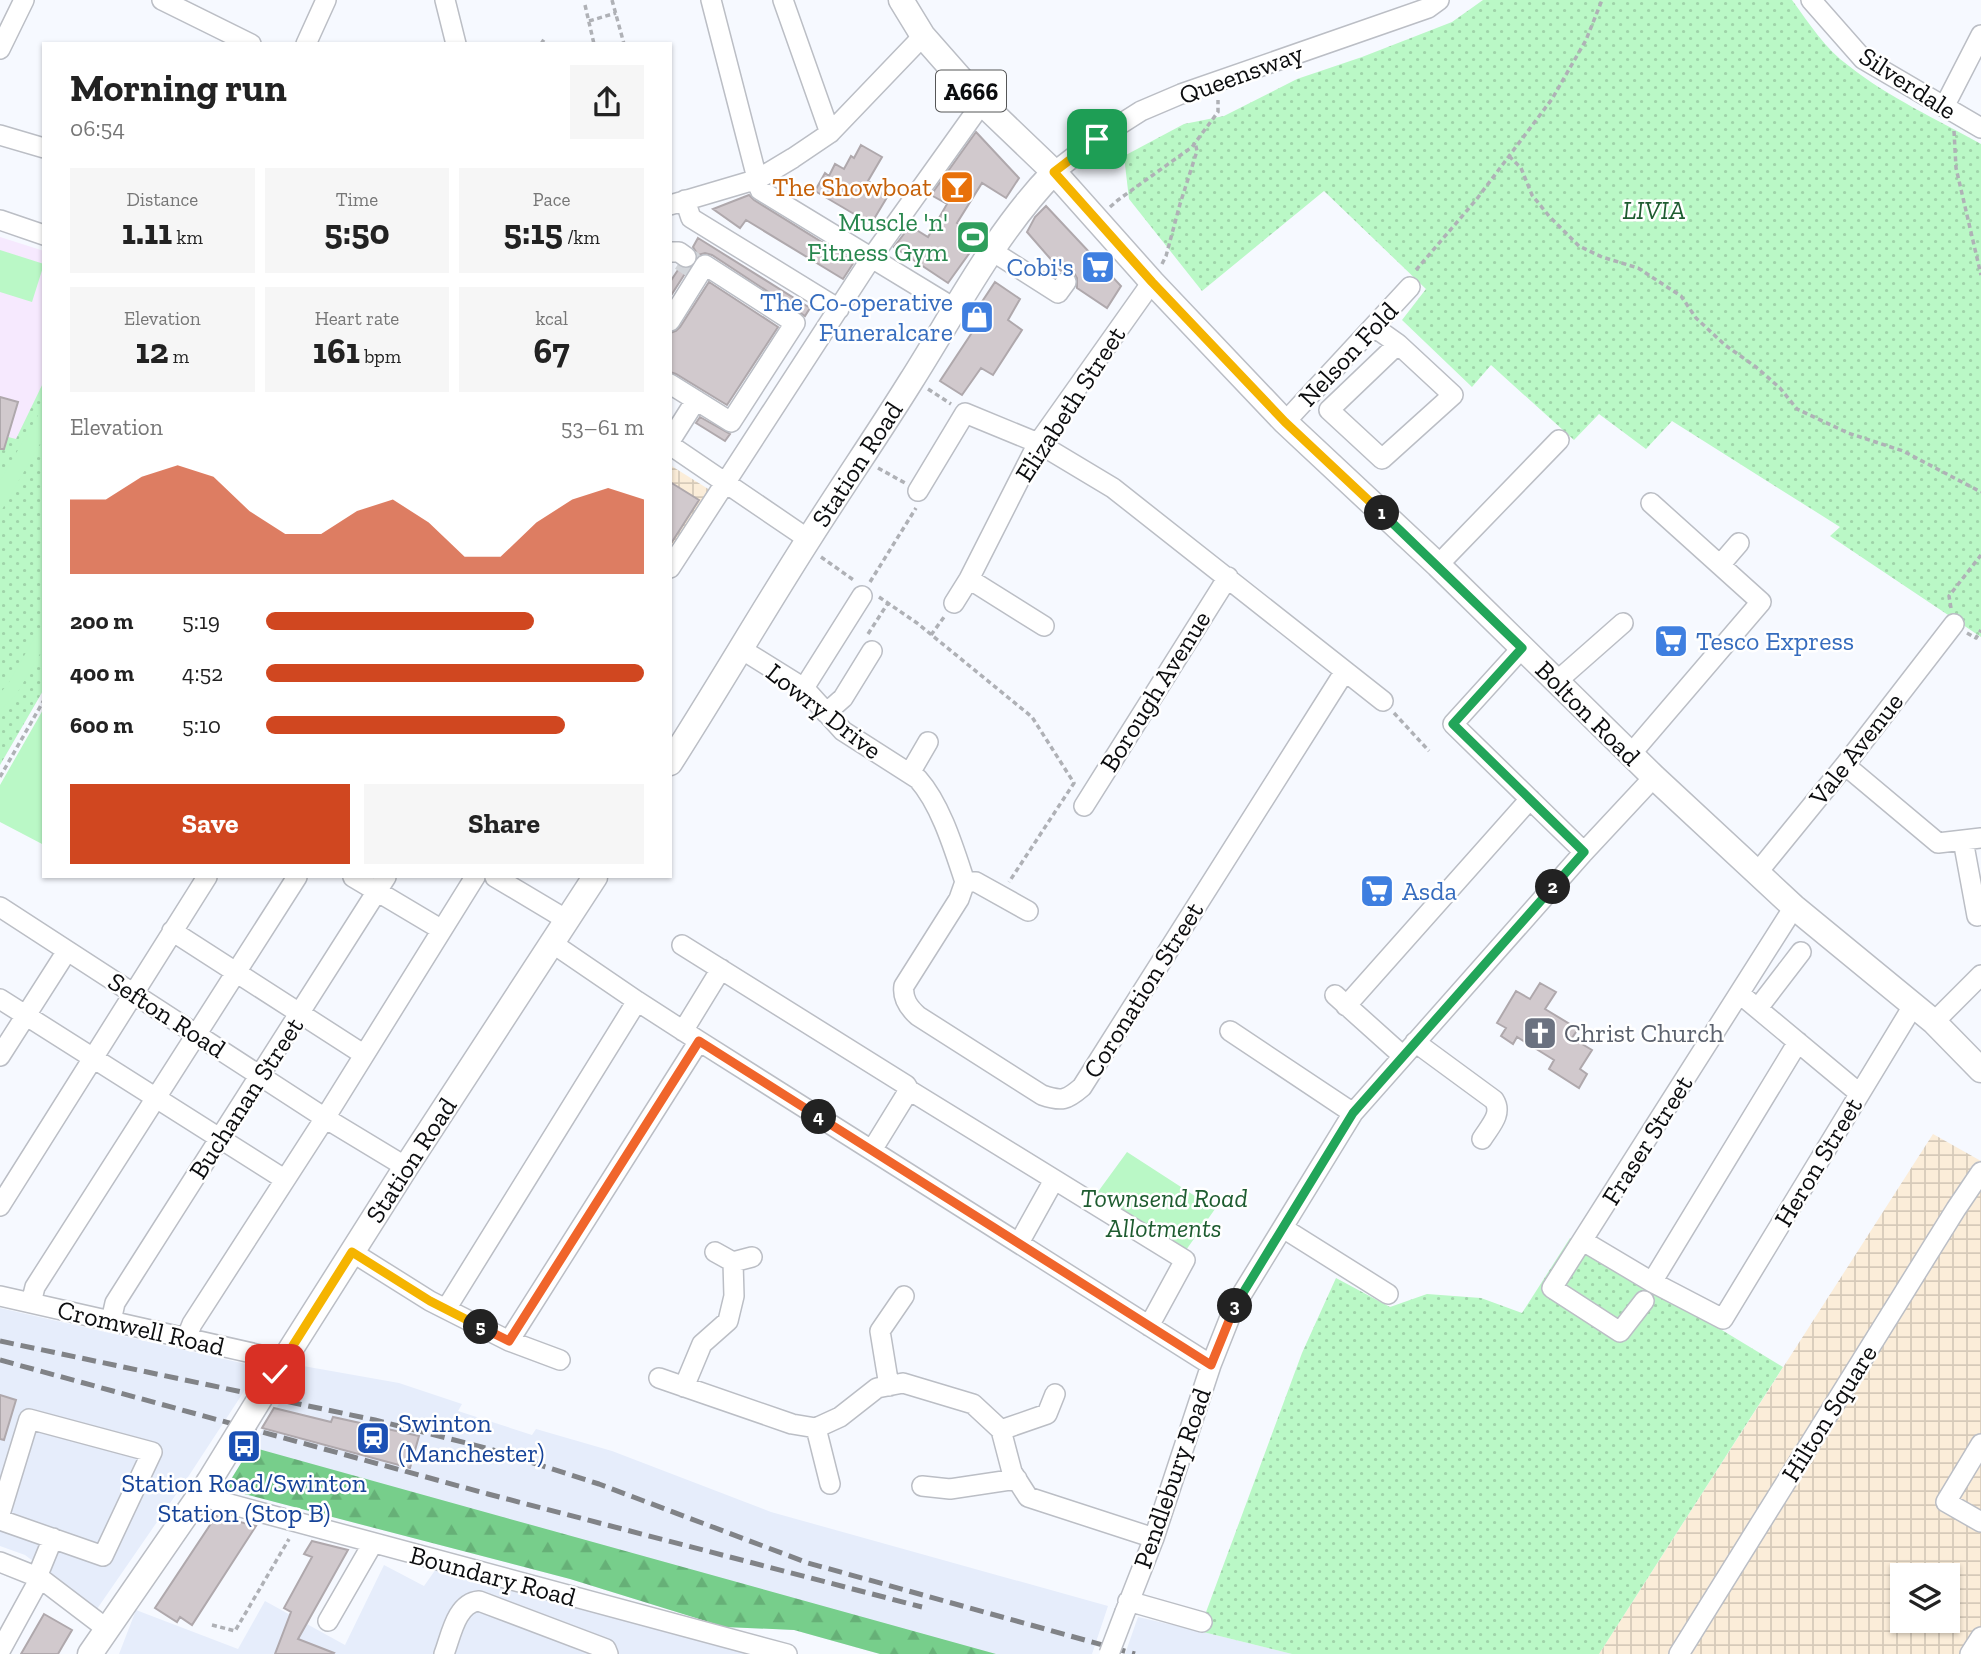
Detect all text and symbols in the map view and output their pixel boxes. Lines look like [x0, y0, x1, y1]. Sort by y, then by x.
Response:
street label: Queensway [1175, 37, 1308, 111]
street label: Silverdale [1853, 40, 1963, 126]
text: Morning run [70, 65, 287, 111]
button: share [570, 65, 644, 139]
road number: A666 [936, 70, 1006, 112]
pin [1067, 109, 1127, 169]
text: 06:54 [70, 114, 125, 142]
icon: arrive [1078, 120, 1116, 158]
bar icon: The Showboat [938, 168, 976, 206]
place label: The Showboat [772, 171, 932, 203]
text: Distance [126, 188, 198, 211]
text: Time [336, 188, 378, 211]
text: Pace [533, 188, 571, 211]
park label: LIVIA [1623, 194, 1686, 226]
place label: Muscle 'n' Fitness Gym [807, 206, 949, 268]
text: 1.11 [122, 211, 172, 253]
text: 5:50 [324, 211, 390, 253]
text: 5:15 [503, 211, 563, 253]
sports icon: Muscle 'n' Fitness Gym [954, 218, 992, 256]
text: km [172, 226, 203, 249]
text: /km [563, 226, 600, 249]
supermarket icon: Cobi's [1079, 248, 1117, 286]
place label: Cobi's [1007, 251, 1074, 283]
place label: The Co-operative Funeralcare [760, 286, 953, 348]
street label: Nelson Fold [1291, 295, 1405, 413]
shop icon: The Co-operative Funeralcare [958, 298, 996, 336]
text: Elevation [124, 307, 201, 330]
text: Heart rate [315, 307, 399, 330]
text: kcal [535, 307, 568, 330]
street label: Elizabeth Street [1008, 320, 1132, 488]
text: 12 [136, 330, 168, 372]
text: 161 [313, 330, 360, 372]
text: 67 [534, 330, 570, 372]
text: m [168, 345, 189, 368]
text: bpm [360, 345, 401, 368]
street label: Station Road [805, 395, 909, 533]
text: Elevation [70, 413, 163, 441]
text: 53–61 m [561, 413, 644, 441]
pin: 1 [1364, 496, 1400, 530]
text: 1 [1378, 501, 1385, 524]
street label: Borough Avenue [1093, 605, 1217, 777]
text: 200 m [70, 607, 133, 635]
text: 5:19 [182, 607, 220, 635]
supermarket icon: Tesco Express [1652, 622, 1690, 660]
place label: Tesco Express [1696, 625, 1854, 657]
street label: Bolton Road [1529, 654, 1647, 772]
street label: Lowry Drive [760, 656, 888, 766]
text: 400 m [70, 659, 134, 687]
text: 4:52 [182, 659, 223, 687]
street label: Vale Avenue [1801, 686, 1910, 813]
text: 600 m [70, 711, 133, 739]
text: 5:10 [182, 711, 221, 739]
button: Save [70, 784, 350, 864]
button: Share [364, 784, 644, 864]
pin: 2 [1536, 870, 1570, 904]
supermarket icon: Asda [1358, 872, 1396, 910]
place label: Asda [1402, 875, 1458, 907]
text: 2 [1547, 875, 1558, 898]
street label: Coronation Street [1076, 896, 1210, 1084]
street label: Sefton Road [102, 965, 232, 1065]
street label: Buchanan Street [182, 1011, 310, 1185]
church icon: Christ Church [1521, 1014, 1559, 1052]
place label: Christ Church [1564, 1017, 1724, 1049]
street label: Fraser Street [1595, 1069, 1700, 1211]
street label: Station Road [359, 1091, 463, 1229]
street label: Heron Street [1767, 1091, 1869, 1232]
pin: 4 [802, 1100, 836, 1134]
text: 4 [813, 1105, 824, 1128]
park label: Townsend Road Allotments [1080, 1182, 1248, 1244]
pin: 3 [1218, 1288, 1252, 1324]
street label: Cromwell Road [54, 1293, 228, 1363]
text: 3 [1229, 1294, 1240, 1317]
pin: 5 [463, 1310, 498, 1344]
text: 5 [476, 1315, 485, 1338]
street label: Hilton Square [1774, 1339, 1884, 1487]
pin [245, 1344, 305, 1404]
icon: check [256, 1355, 294, 1393]
street label: Pendlebury Road [1126, 1384, 1218, 1572]
place label: Swinton (Manchester) [398, 1407, 544, 1469]
station icon: Swinton (Manchester) [354, 1419, 392, 1457]
bus stop icon: Station Road/Swinton Station (Stop B) [225, 1427, 263, 1465]
place label: Station Road/Swinton Station (Stop B) [121, 1467, 367, 1529]
street label: Boundary Road [406, 1538, 580, 1614]
map controls [1890, 1563, 1960, 1633]
button: layers [1890, 1563, 1960, 1633]

